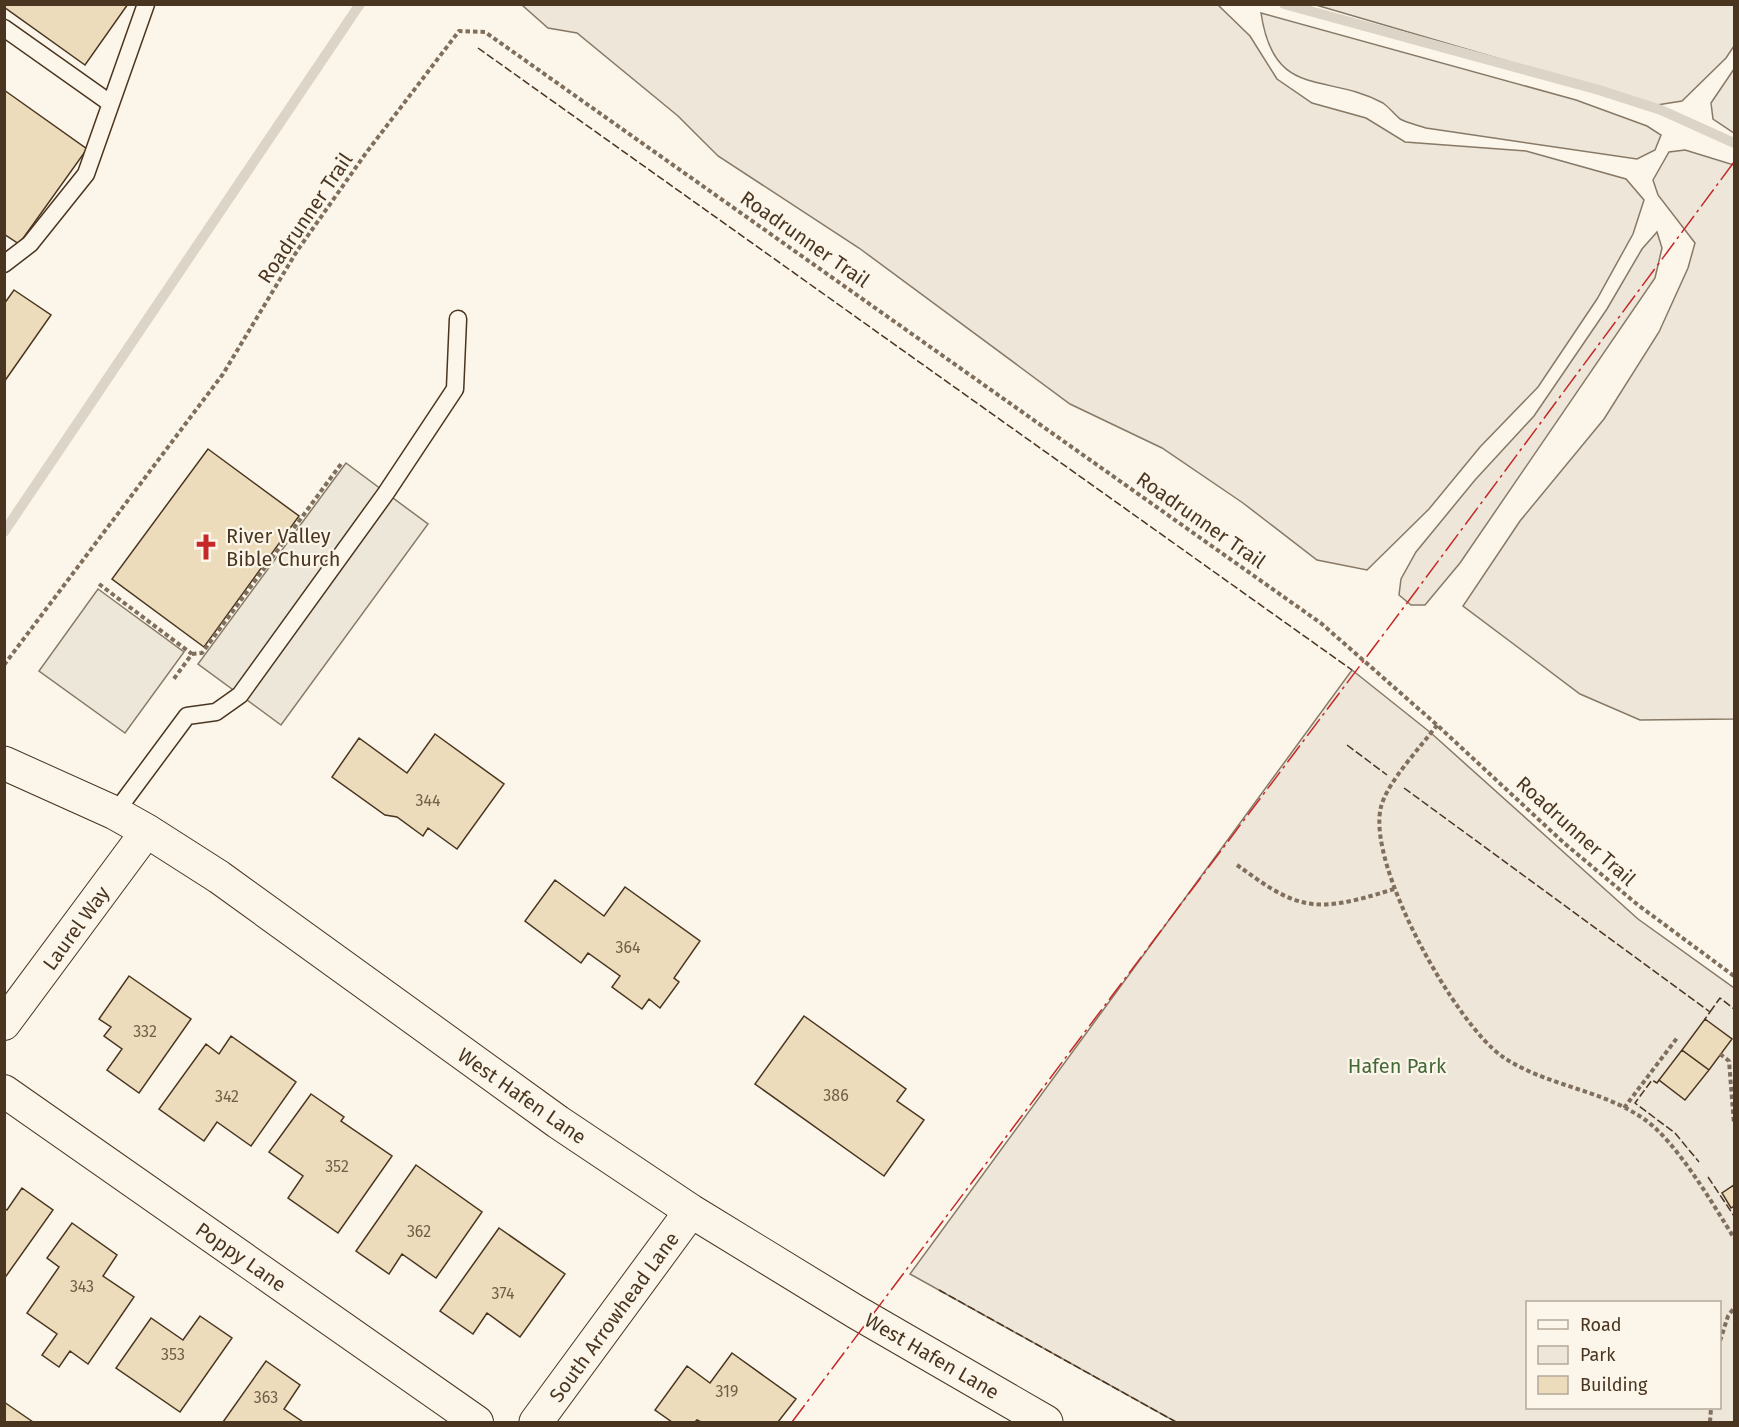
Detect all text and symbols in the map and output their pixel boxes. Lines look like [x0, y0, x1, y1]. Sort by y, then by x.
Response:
street label: Roadrunner Trail [253, 148, 358, 288]
street label: Roadrunner Trail [736, 186, 874, 292]
street label: Roadrunner Trail [1132, 467, 1270, 573]
place label: River Valley Bible Church [226, 524, 340, 571]
church icon: River Valley Bible Church [191, 532, 221, 562]
street label: Roadrunner Trail [1511, 771, 1641, 891]
house number: 344 [416, 791, 441, 810]
street label: Laurel Way [38, 881, 115, 975]
house number: 364 [615, 938, 641, 957]
house number: 332 [133, 1022, 157, 1041]
street label: West Hafen Lane [453, 1043, 591, 1149]
park label: Hafen Park [1348, 1054, 1447, 1078]
house number: 386 [823, 1086, 849, 1105]
house number: 342 [215, 1087, 239, 1106]
house number: 352 [325, 1157, 349, 1176]
street label: Poppy Lane [191, 1217, 291, 1297]
house number: 362 [407, 1222, 431, 1241]
street label: South Arrowhead Lane [544, 1227, 684, 1407]
house number: 343 [70, 1277, 94, 1296]
house number: 374 [492, 1284, 515, 1303]
legend [1526, 1301, 1721, 1409]
street label: West Hafen Lane [861, 1308, 1003, 1404]
text: Road [1580, 1314, 1622, 1336]
text: Park [1580, 1344, 1616, 1366]
house number: 353 [161, 1345, 185, 1364]
text: Building [1580, 1374, 1648, 1396]
house number: 319 [716, 1382, 738, 1401]
house number: 363 [254, 1388, 278, 1407]

